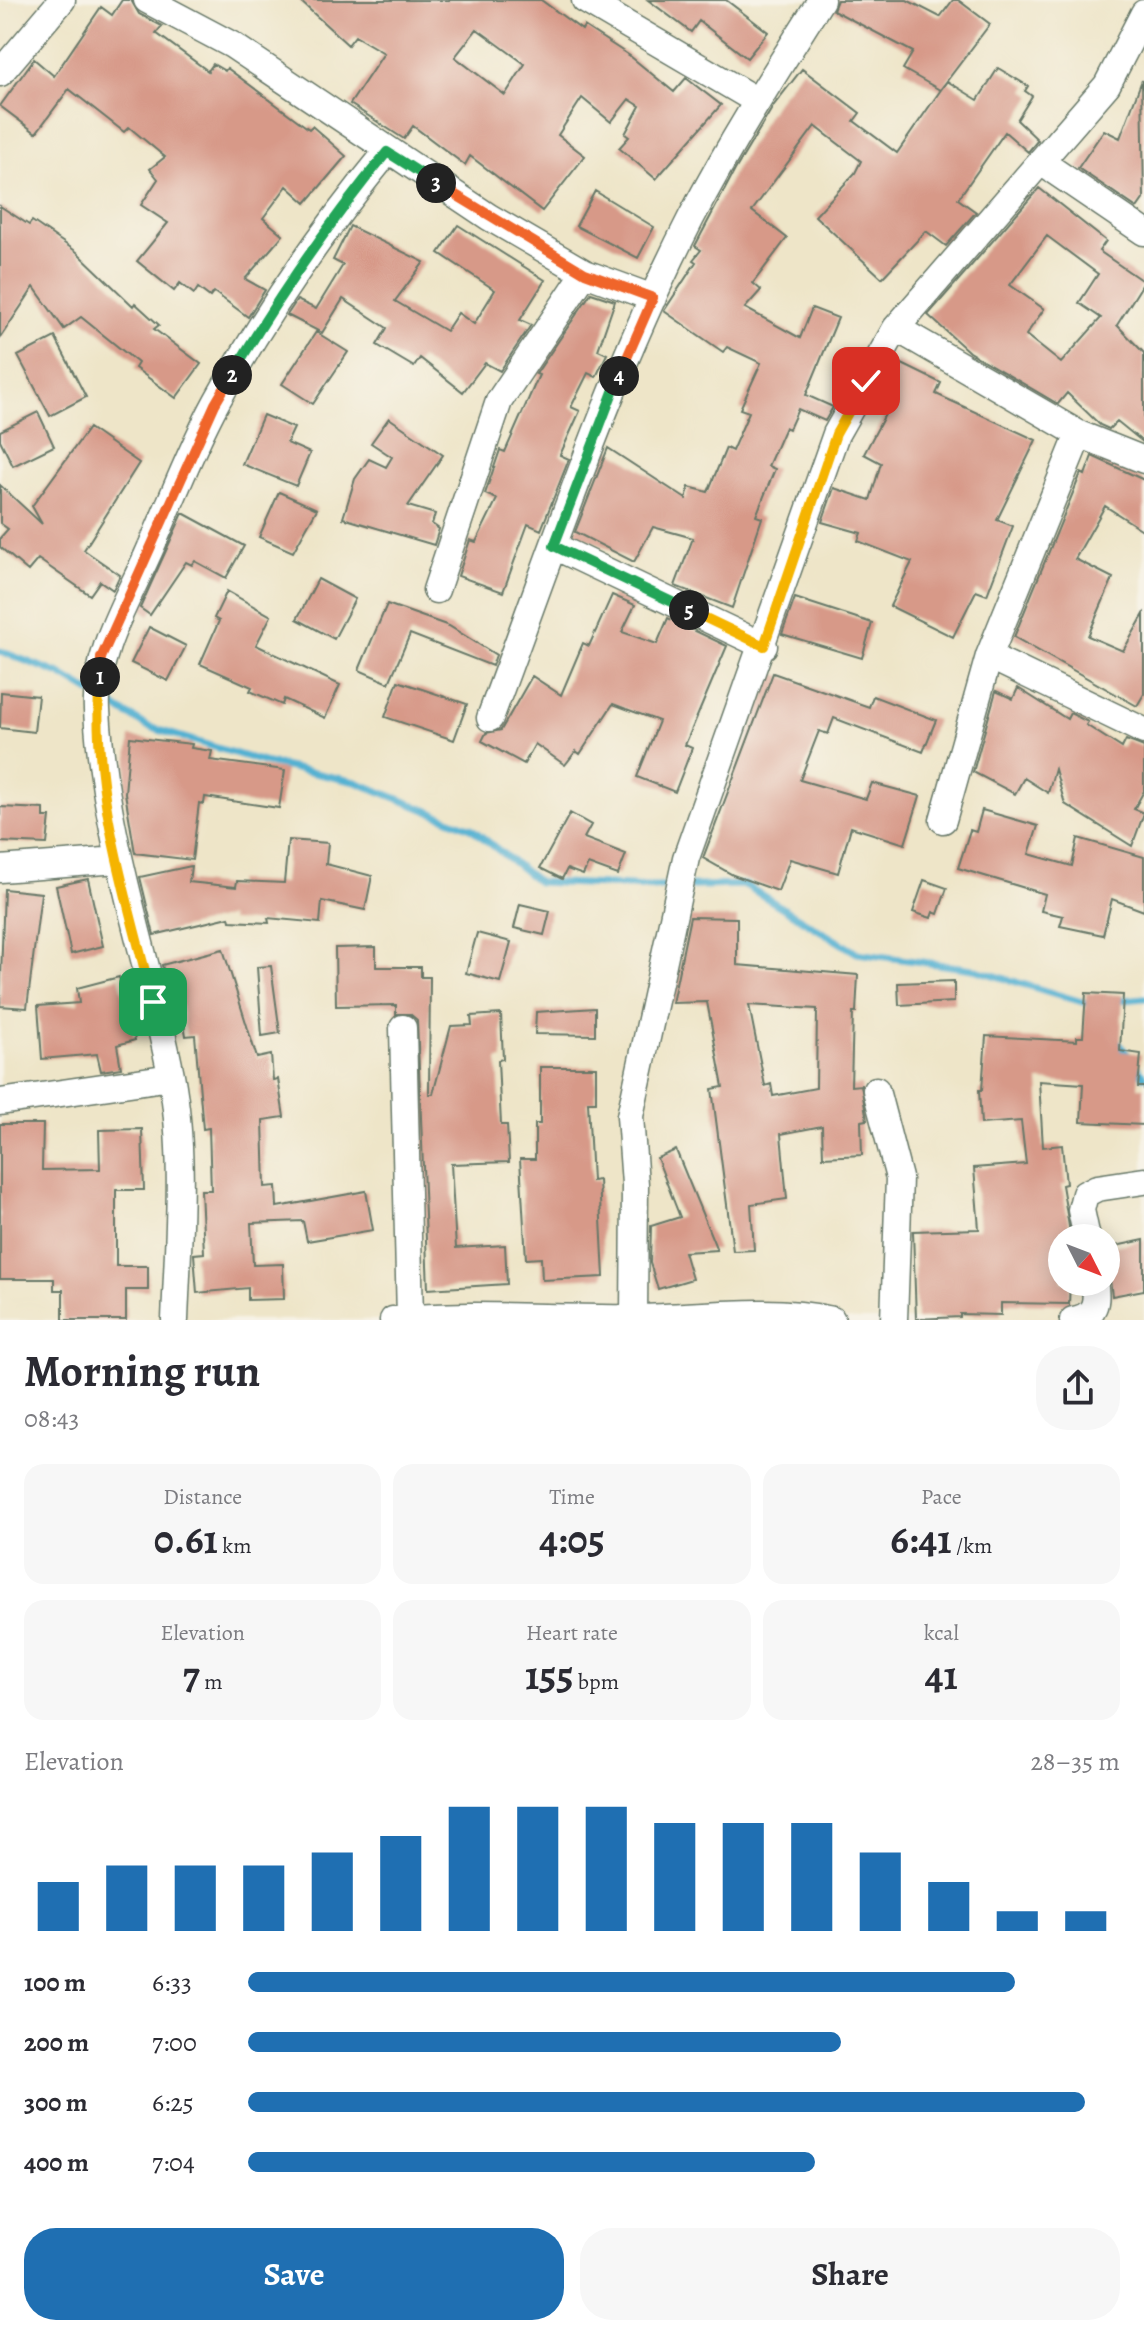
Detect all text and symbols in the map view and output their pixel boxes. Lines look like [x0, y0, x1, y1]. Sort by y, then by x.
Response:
pin: 3 [416, 163, 456, 203]
text: 3 [431, 168, 441, 198]
pin [832, 347, 900, 415]
pin: 2 [212, 355, 252, 395]
pin: 4 [599, 356, 639, 396]
icon: check [844, 359, 888, 403]
text: 2 [227, 360, 237, 390]
text: 4 [614, 361, 624, 391]
pin: 5 [669, 590, 709, 630]
text: 5 [684, 595, 694, 625]
pin: 1 [80, 657, 120, 697]
text: 1 [96, 662, 104, 692]
pin [119, 968, 187, 1036]
icon: arrive [131, 980, 175, 1024]
north arrow [1048, 1224, 1120, 1296]
map controls [1048, 1224, 1120, 1296]
text: Morning run [24, 1341, 260, 1401]
button: share [1036, 1346, 1120, 1430]
text: 08:43 [24, 1401, 79, 1436]
text: Distance [163, 1482, 242, 1512]
text: Time [549, 1482, 595, 1512]
text: Pace [921, 1482, 962, 1512]
text: 0.61 [154, 1512, 218, 1567]
text: 4:05 [539, 1512, 605, 1567]
text: 6:41 [890, 1512, 952, 1567]
text: km [218, 1531, 252, 1561]
text: /km [952, 1531, 992, 1561]
text: Elevation [160, 1618, 245, 1648]
text: Heart rate [526, 1618, 618, 1648]
text: kcal [924, 1618, 959, 1648]
text: 7 [183, 1648, 200, 1703]
text: 155 [525, 1648, 574, 1703]
text: 41 [925, 1648, 958, 1703]
text: m [200, 1667, 223, 1697]
text: bpm [574, 1667, 619, 1697]
text: Elevation [24, 1744, 124, 1779]
text: 28–35 m [1030, 1744, 1120, 1779]
text: 100 m [24, 1965, 86, 2000]
text: 6:33 [152, 1965, 192, 2000]
text: 200 m [24, 2025, 89, 2060]
text: 7:00 [152, 2025, 197, 2060]
text: 300 m [24, 2085, 88, 2120]
text: 6:25 [152, 2085, 194, 2120]
text: 400 m [24, 2145, 89, 2180]
text: 7:04 [152, 2145, 195, 2180]
button: Save [24, 2228, 564, 2320]
button: Share [580, 2228, 1120, 2320]

